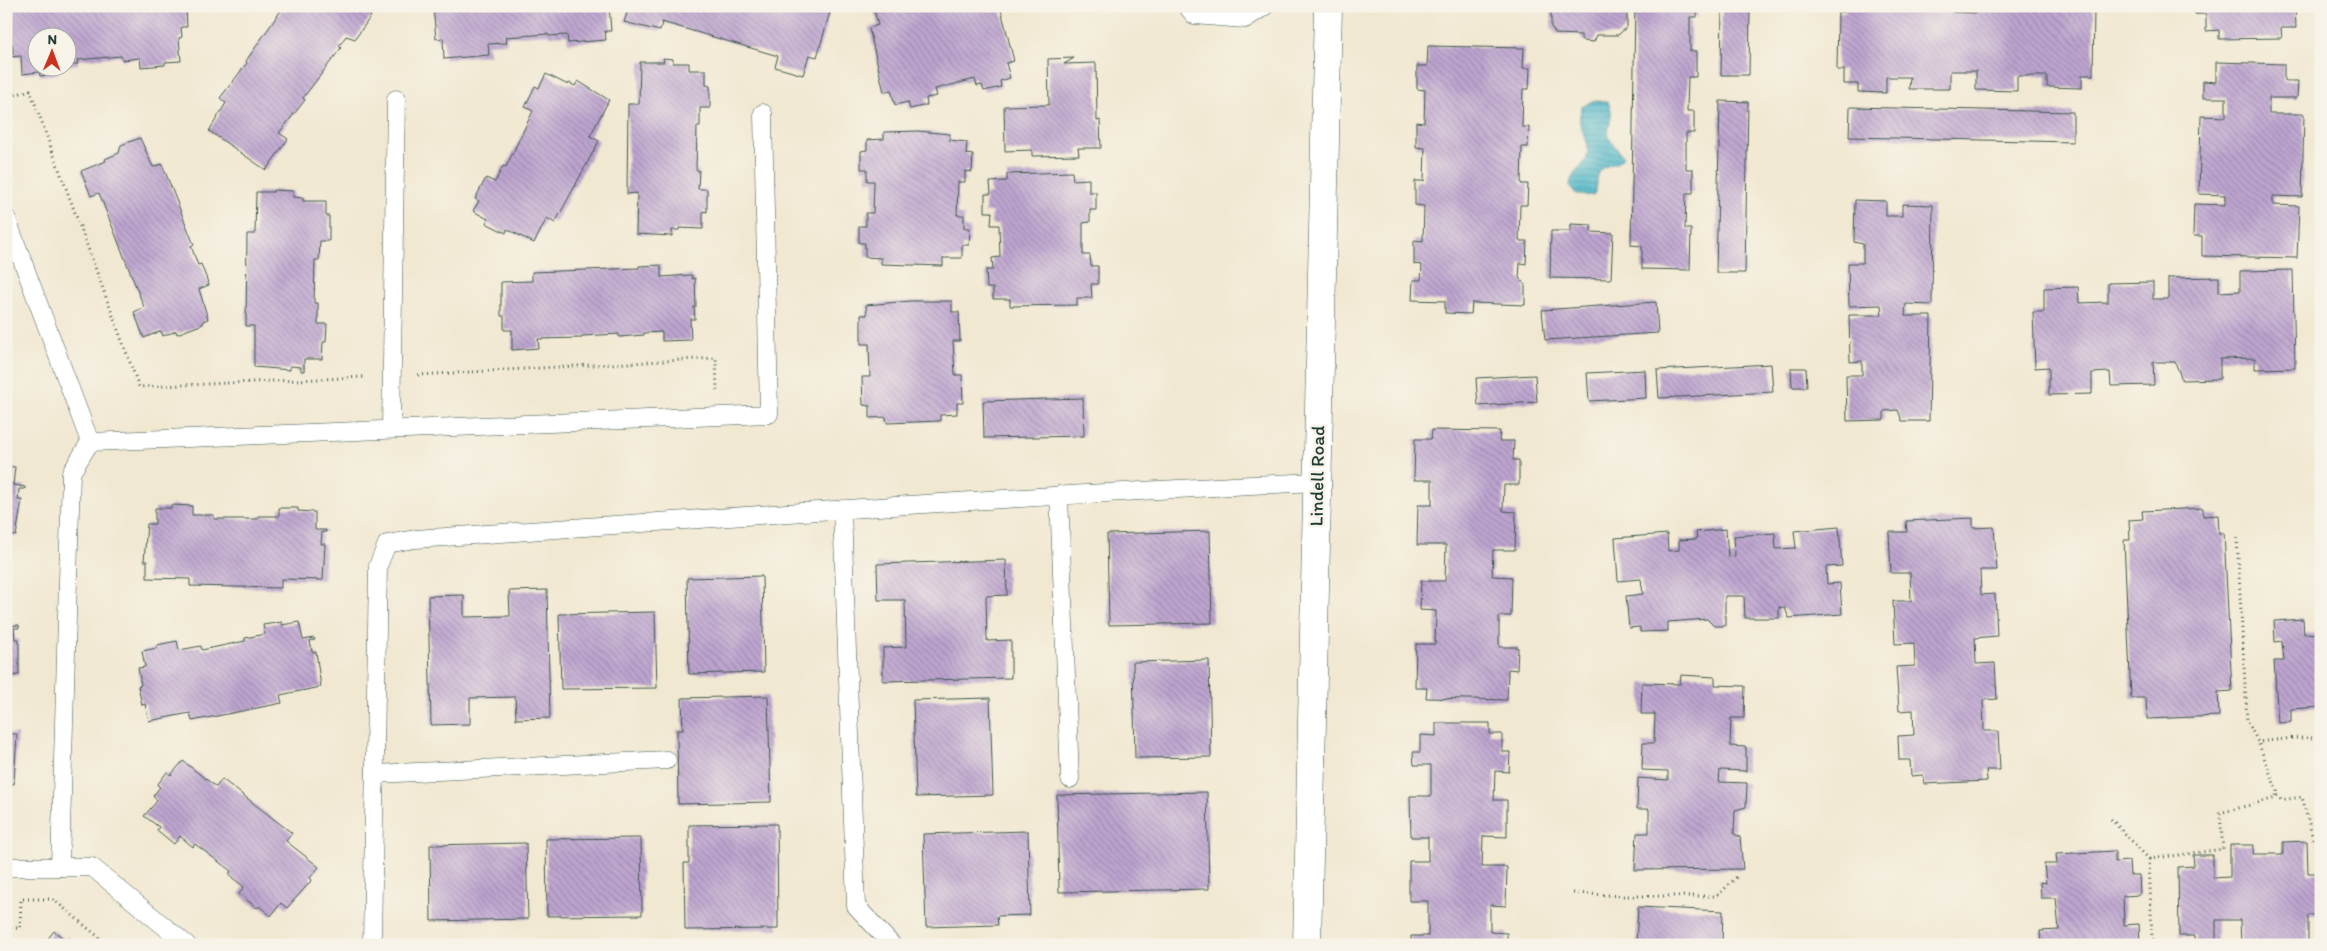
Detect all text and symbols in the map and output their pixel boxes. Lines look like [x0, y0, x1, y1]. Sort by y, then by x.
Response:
north arrow [28, 28, 78, 78]
text: N [47, 31, 57, 48]
street label: Lindell Road [1305, 426, 1329, 526]

